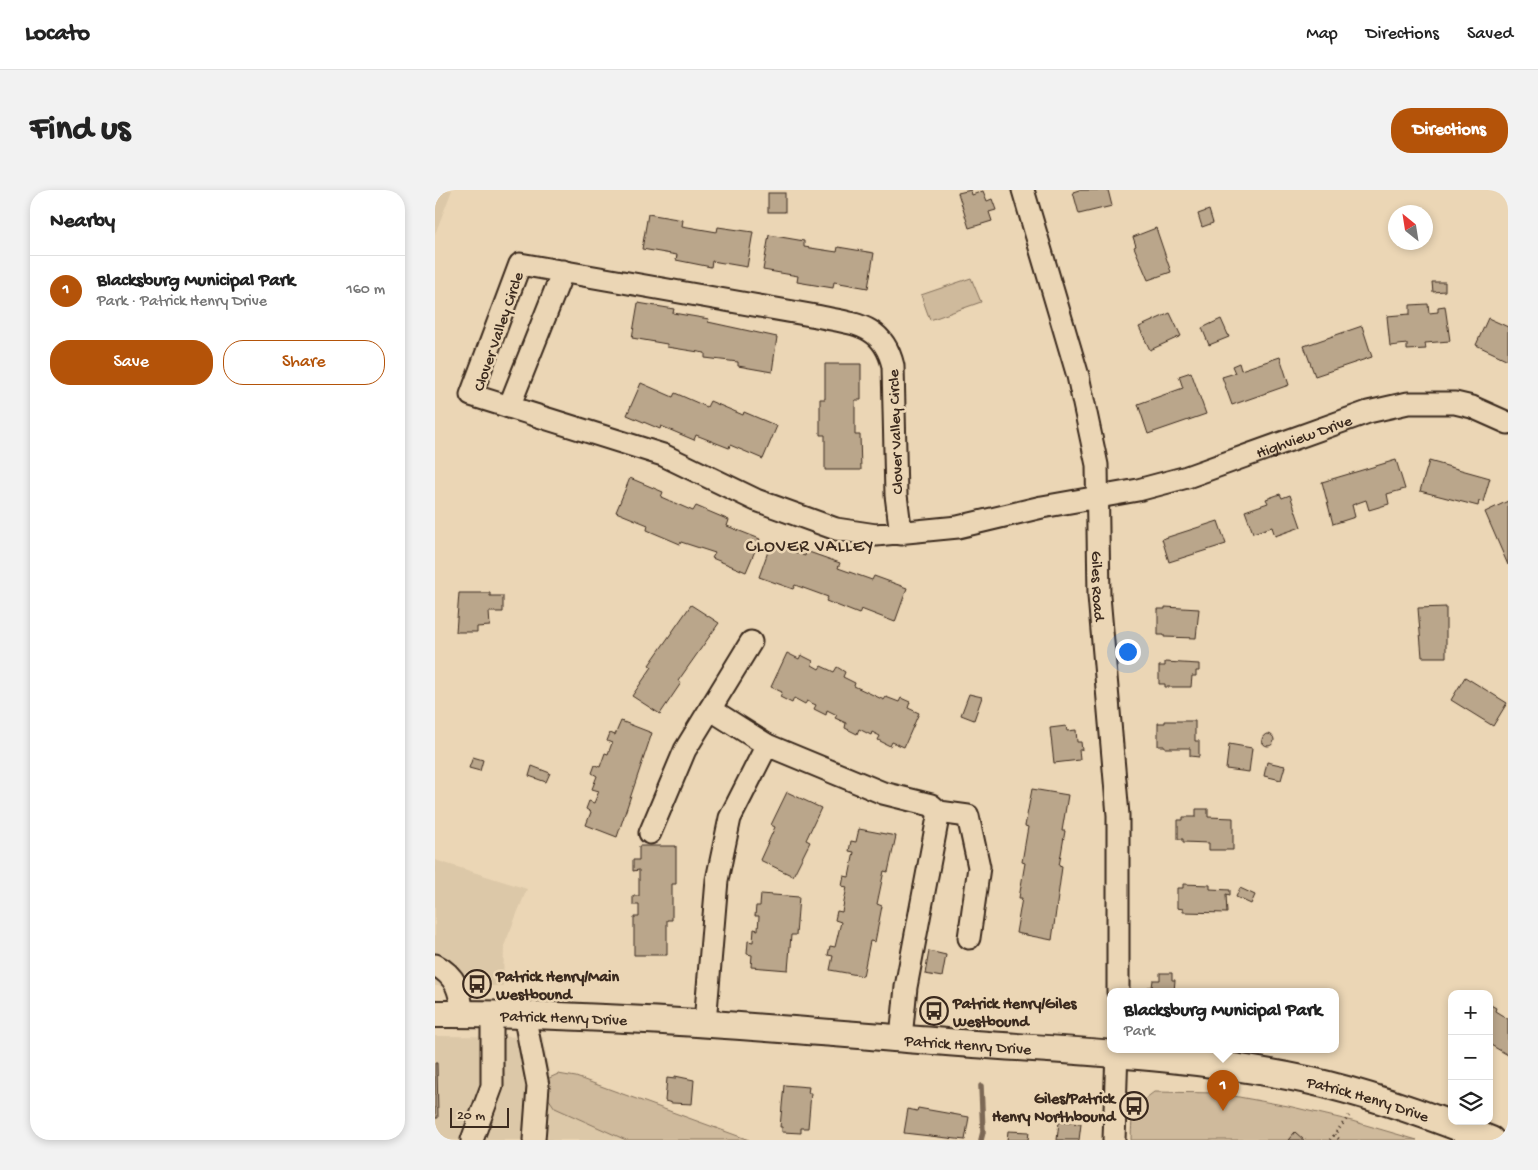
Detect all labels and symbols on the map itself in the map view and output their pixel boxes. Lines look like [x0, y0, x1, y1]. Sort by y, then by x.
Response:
north arrow [1388, 205, 1433, 250]
street label: Clover Valley Circle [471, 269, 530, 394]
street label: Clover Valley Circle [886, 368, 909, 495]
street label: Highview Drive [1254, 412, 1356, 464]
district label: CLOVER VALLEY [746, 537, 874, 558]
street label: Giles Road [1085, 551, 1107, 624]
your location [1115, 639, 1141, 665]
bus stop icon: Patrick Henry/Main Westbound [462, 969, 492, 999]
place label: Patrick Henry/Main Westbound [495, 969, 620, 1006]
bus stop icon: Patrick Henry/Giles Westbound [919, 996, 949, 1026]
place label: Patrick Henry/Giles Westbound [952, 996, 1077, 1033]
street label: Patrick Henry Drive [499, 1008, 628, 1032]
street label: Patrick Henry Drive [903, 1033, 1033, 1061]
pin: 1 [1207, 1070, 1239, 1111]
street label: Patrick Henry Drive [1303, 1074, 1432, 1129]
place label: Giles/Patrick Henry Northbound [992, 1091, 1117, 1128]
bus stop icon: Giles/Patrick Henry Northbound [1119, 1091, 1149, 1121]
scale bar [450, 1105, 509, 1128]

